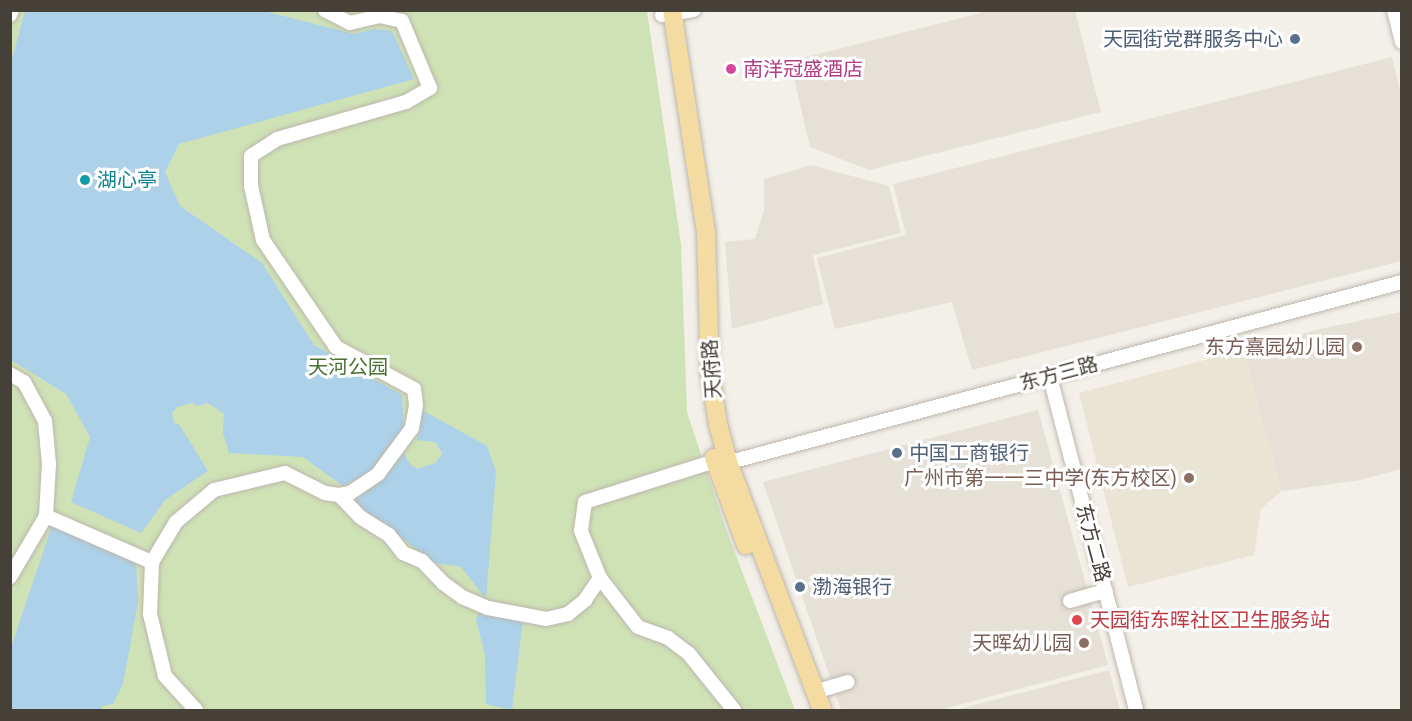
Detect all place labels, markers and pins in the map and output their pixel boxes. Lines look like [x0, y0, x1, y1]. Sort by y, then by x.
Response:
place label: 天园街党群服务中心 [1103, 27, 1283, 51]
marker: 天园街党群服务中心 [1288, 32, 1302, 46]
place label: 南洋冠盛酒店 [743, 57, 863, 81]
marker: 南洋冠盛酒店 [724, 62, 738, 76]
place label: 湖心亭 [97, 168, 157, 192]
marker: 湖心亭 [78, 173, 92, 187]
place label: 东方熹园幼儿园 [1205, 335, 1345, 359]
marker: 东方熹园幼儿园 [1350, 340, 1364, 354]
place label: 中国工商银行 [909, 441, 1029, 465]
marker: 中国工商银行 [890, 446, 904, 460]
place label: 广州市第一一三中学(东方校区) [904, 466, 1177, 490]
marker: 广州市第一一三中学(东方校区) [1182, 471, 1196, 485]
place label: 渤海银行 [812, 575, 892, 599]
marker: 渤海银行 [793, 580, 807, 594]
place label: 天园街东晖社区卫生服务站 [1090, 608, 1330, 632]
marker: 天园街东晖社区卫生服务站 [1068, 611, 1086, 629]
place label: 天晖幼儿园 [972, 631, 1072, 655]
marker: 天晖幼儿园 [1077, 636, 1091, 650]

